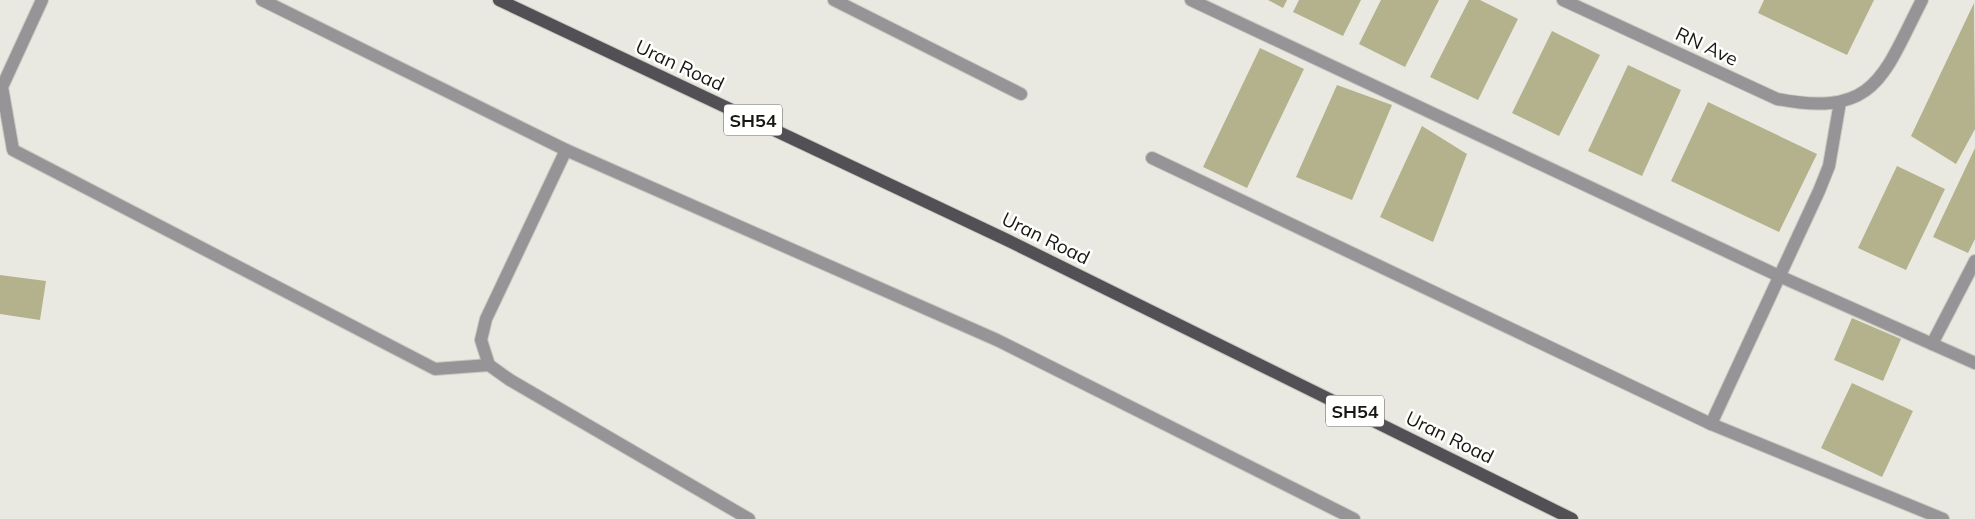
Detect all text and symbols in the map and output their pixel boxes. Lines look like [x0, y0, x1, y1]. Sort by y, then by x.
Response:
street label: RN Ave [1672, 21, 1742, 71]
street label: Uran Road [632, 34, 728, 96]
road number: SH54 [724, 104, 782, 136]
street label: Uran Road [998, 206, 1094, 270]
road number: SH54 [1326, 396, 1384, 426]
street label: Uran Road [1402, 405, 1498, 469]

